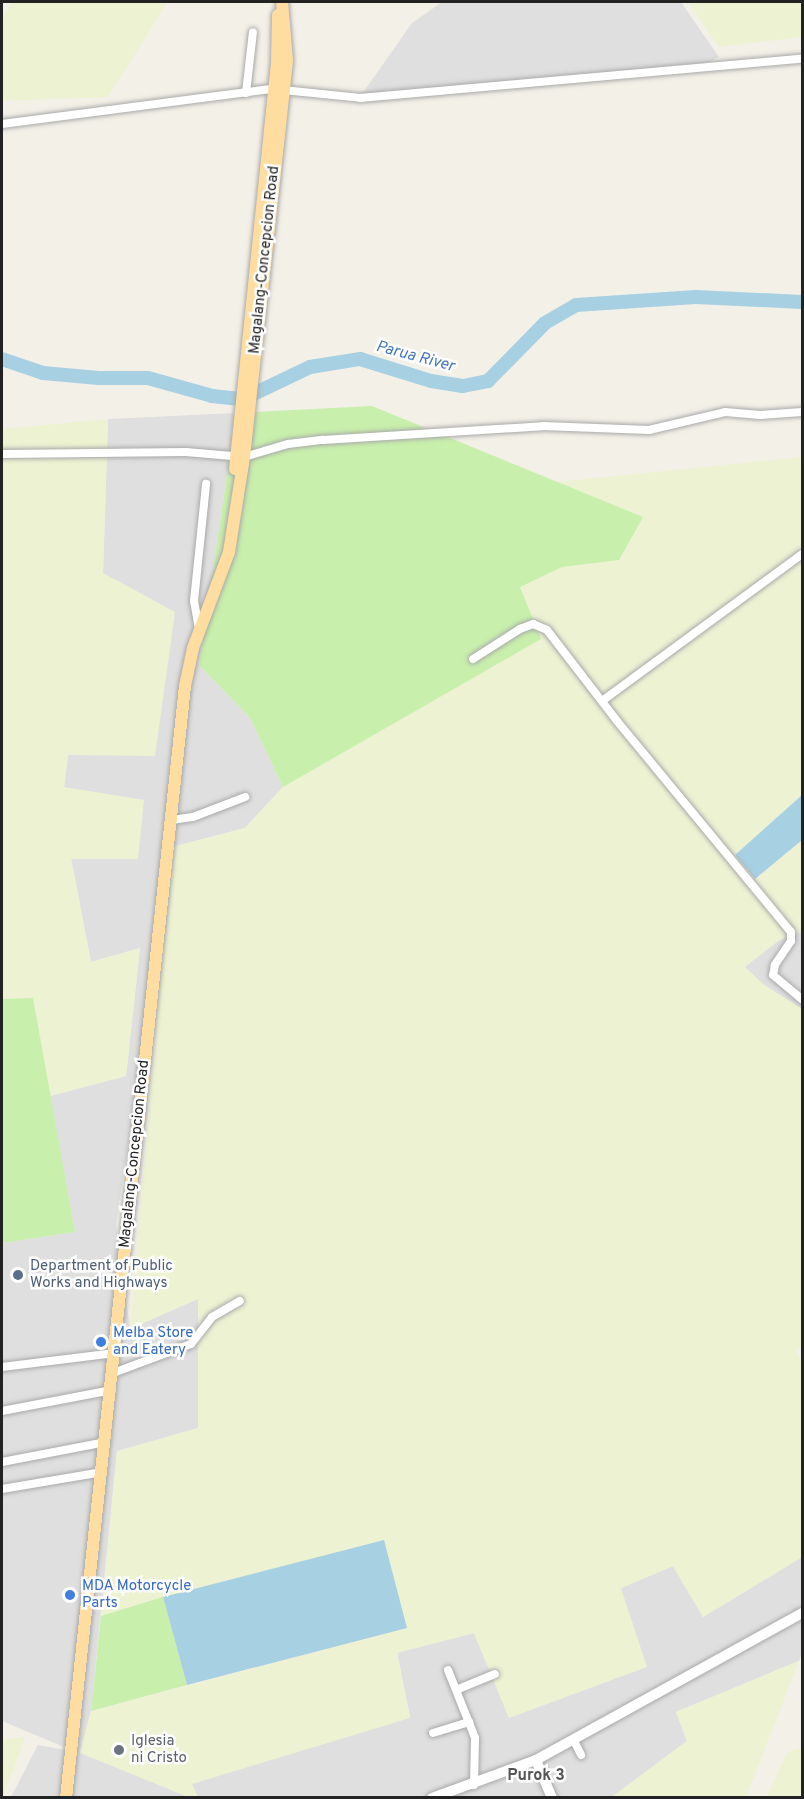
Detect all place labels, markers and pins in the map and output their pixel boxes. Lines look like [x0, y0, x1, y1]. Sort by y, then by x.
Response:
place label: Department of Public Works and Highways [30, 1257, 173, 1292]
marker: Department of Public Works and Highways [11, 1268, 25, 1282]
place label: Melba Store and Eatery [113, 1324, 193, 1359]
marker: Melba Store and Eatery [94, 1335, 108, 1349]
place label: MDA Motorcycle Parts [82, 1577, 192, 1612]
marker: MDA Motorcycle Parts [63, 1588, 77, 1602]
place label: Iglesia ni Cristo [131, 1732, 187, 1767]
marker: Iglesia ni Cristo [112, 1743, 126, 1757]

